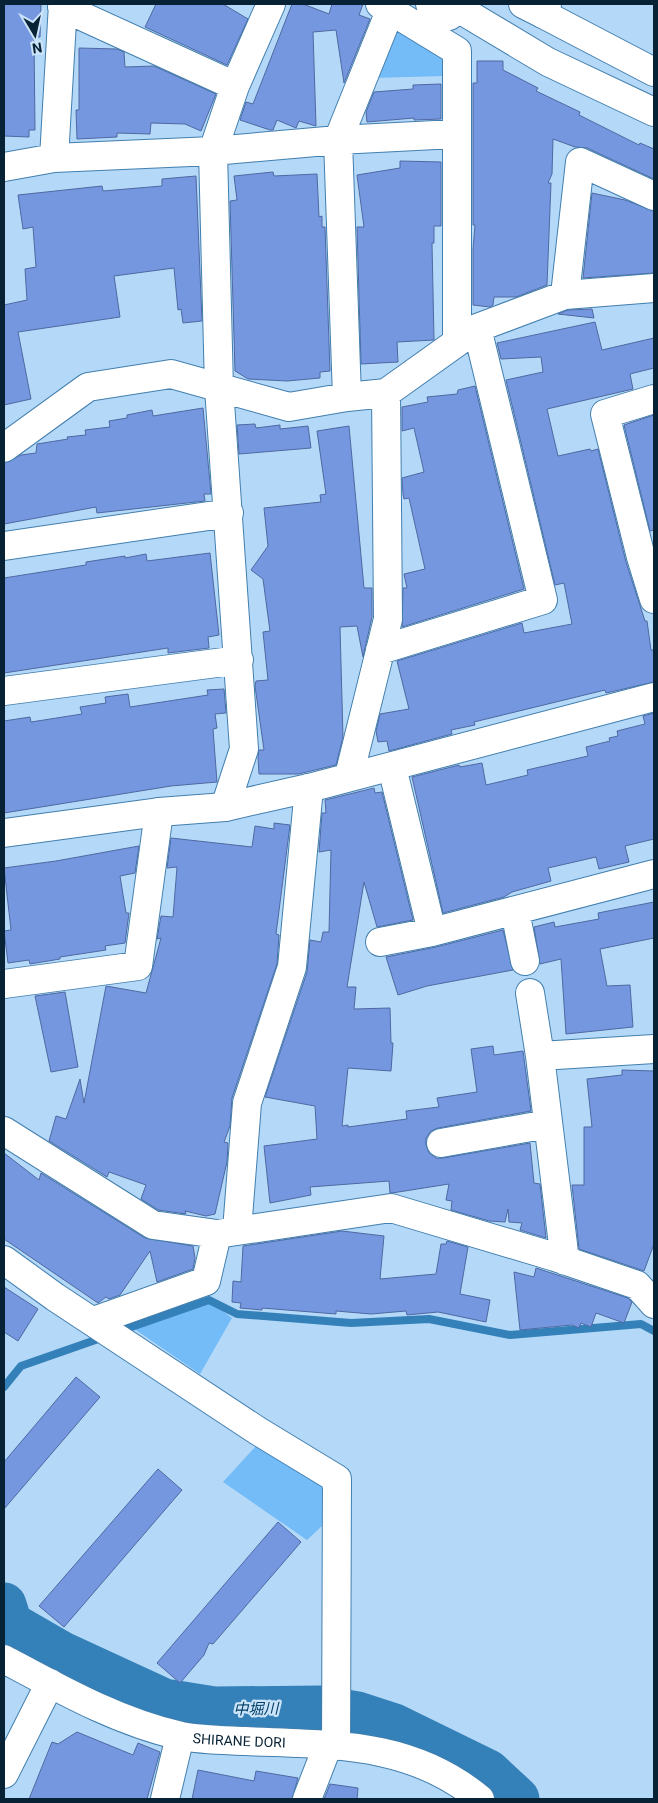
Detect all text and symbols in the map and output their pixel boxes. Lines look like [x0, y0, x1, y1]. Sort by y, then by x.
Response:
north arrow [10, 10, 60, 60]
text: N [31, 39, 43, 57]
water label: 中堀川 [233, 1700, 281, 1718]
street label: SHIRANE DORI [192, 1730, 286, 1751]

